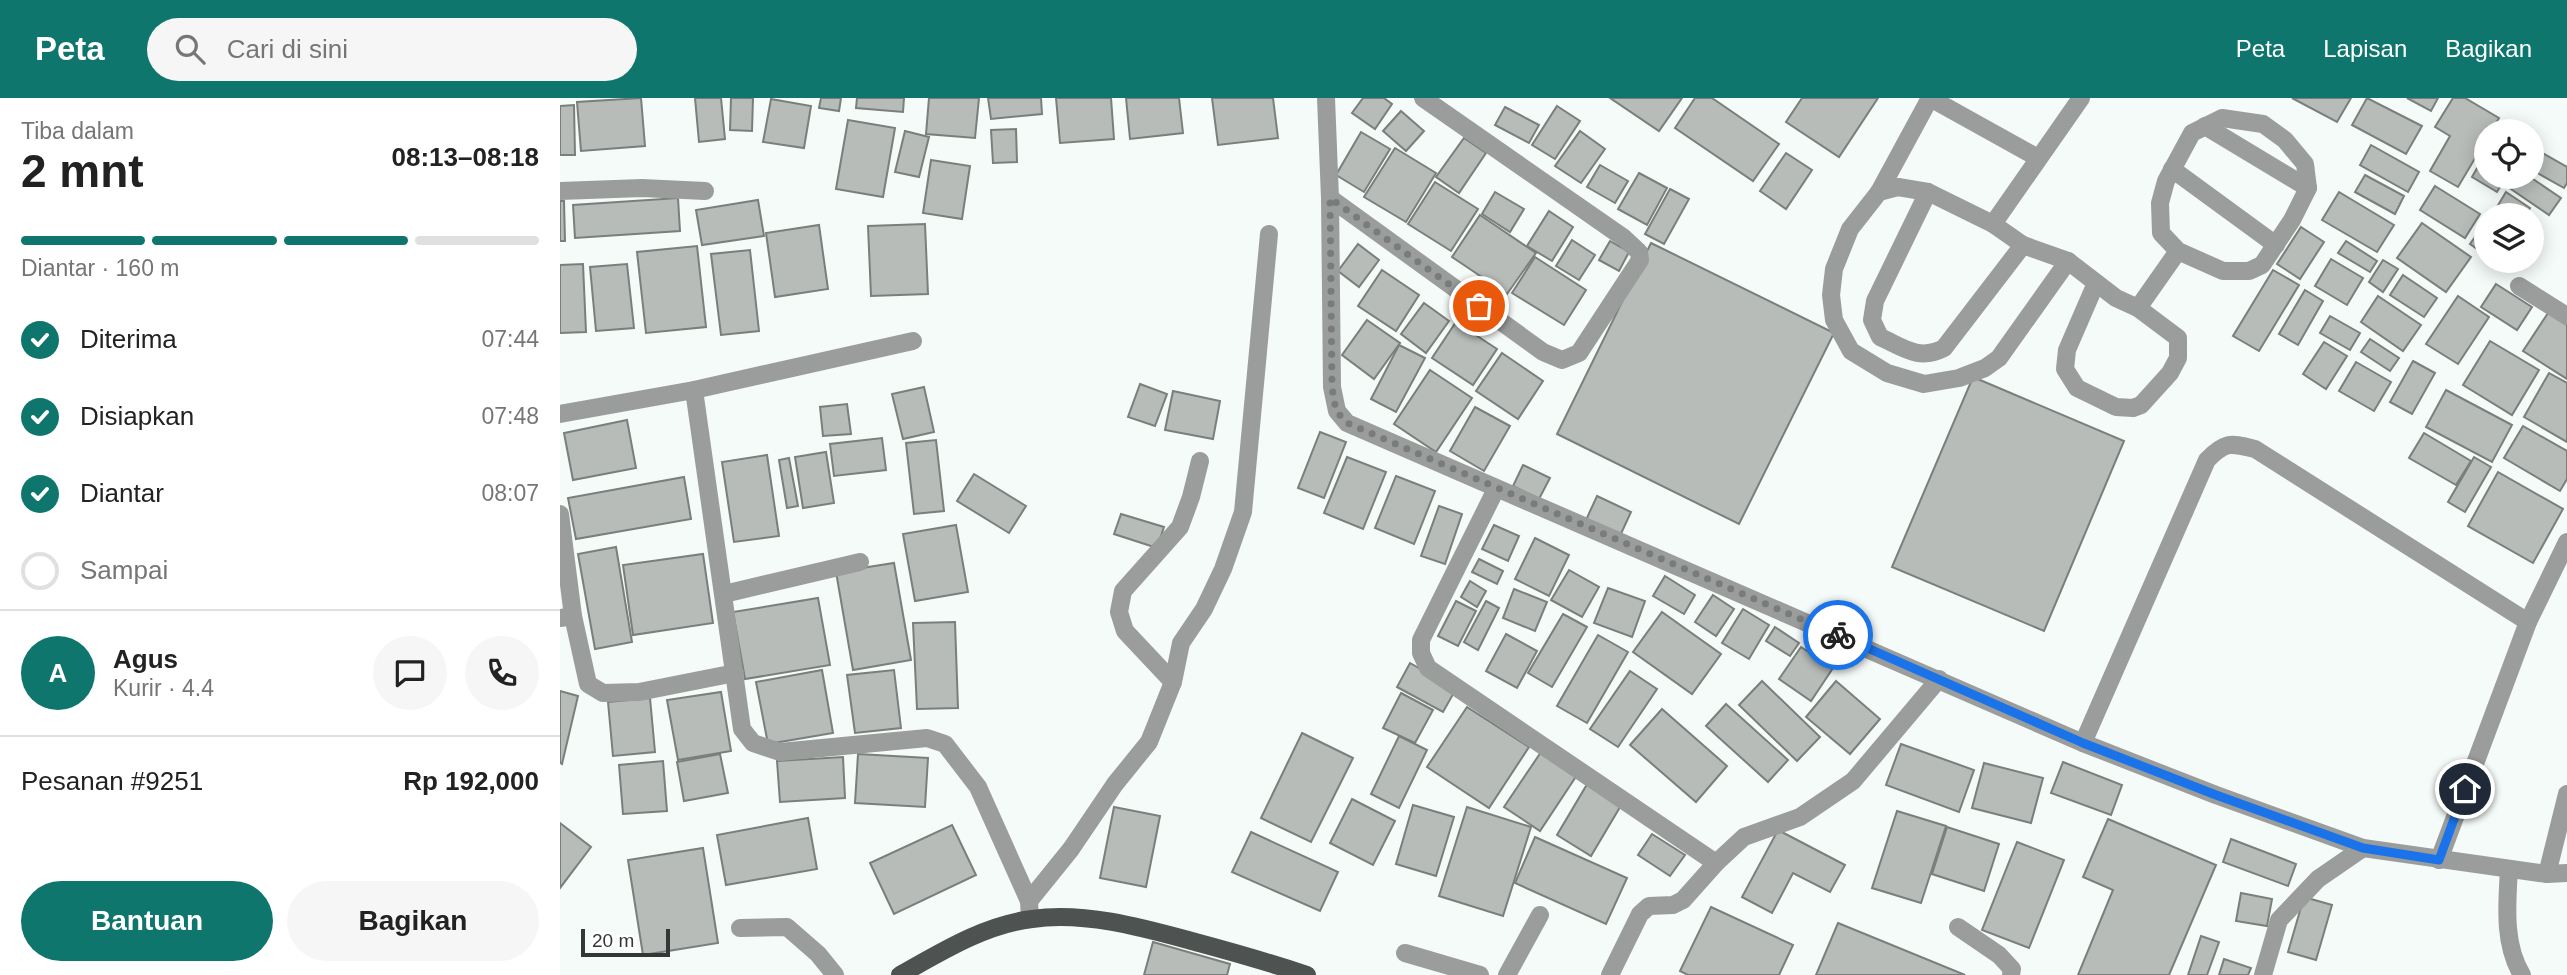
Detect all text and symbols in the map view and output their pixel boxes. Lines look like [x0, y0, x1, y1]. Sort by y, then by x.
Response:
search box [147, 18, 637, 81]
text: Peta [35, 30, 105, 67]
icon: search [171, 30, 209, 68]
text: Cari di sini [227, 34, 348, 64]
text: Peta [2236, 35, 2285, 62]
text: Lapisan [2323, 35, 2407, 62]
text: Bagikan [2445, 35, 2532, 62]
text: Tiba dalam [21, 118, 134, 144]
map controls [2474, 119, 2544, 273]
button: locate [2474, 119, 2544, 189]
text: 08:13–08:18 [392, 142, 539, 172]
text: 2 mnt [21, 145, 144, 197]
button: layers [2474, 203, 2544, 273]
text: Diantar · 160 m [21, 255, 180, 281]
pin [1449, 276, 1509, 336]
icon: bag [1460, 287, 1498, 325]
icon: check [21, 321, 59, 359]
text: Diterima [80, 324, 177, 354]
text: 07:44 [481, 326, 539, 352]
icon: check [21, 398, 59, 436]
text: Disiapkan [80, 401, 194, 431]
text: 07:48 [481, 403, 539, 429]
icon: check [21, 475, 59, 513]
text: Diantar [80, 478, 164, 508]
text: 08:07 [481, 480, 539, 506]
text: Sampai [80, 555, 168, 585]
courier [1803, 600, 1873, 670]
icon: bike [1819, 616, 1857, 654]
button: chat [373, 636, 447, 710]
button: phone [465, 636, 539, 710]
text: Agus [113, 644, 178, 674]
text: A [49, 658, 67, 688]
text: Kurir · 4.4 [113, 675, 214, 701]
pin [2435, 759, 2495, 819]
text: Pesanan #9251 [21, 766, 203, 796]
text: Rp 192,000 [403, 766, 539, 796]
icon: home [2446, 770, 2484, 808]
button: Bantuan [21, 881, 273, 961]
button: Bagikan [287, 881, 539, 961]
scale bar [581, 926, 670, 958]
text: 20 m [592, 930, 634, 951]

